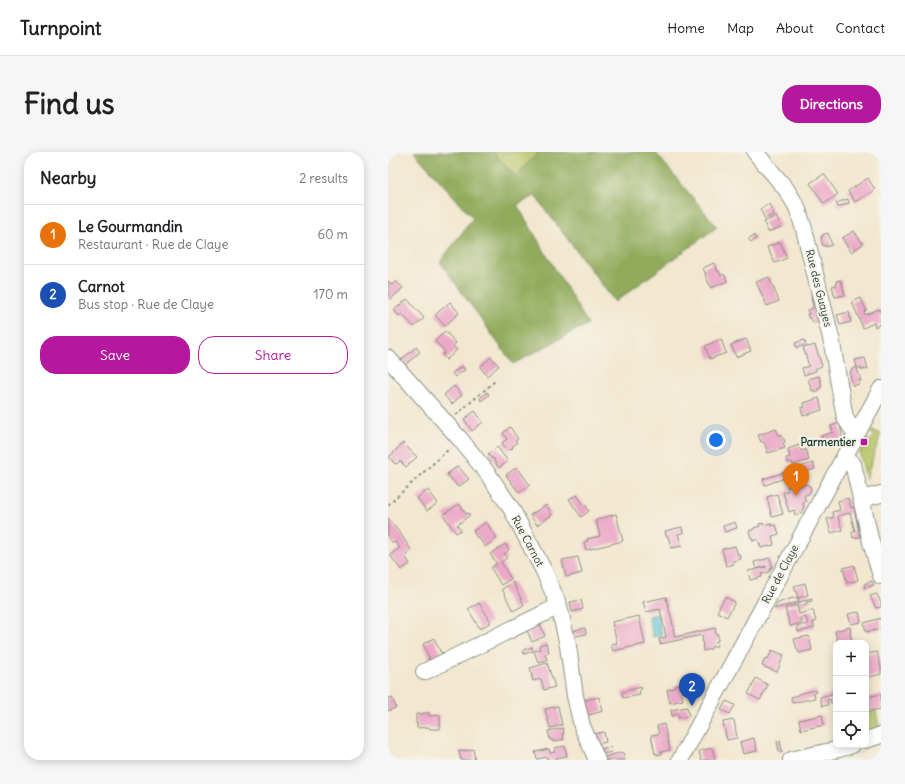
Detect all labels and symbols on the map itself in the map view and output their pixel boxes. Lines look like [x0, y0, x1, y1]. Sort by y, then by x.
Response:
street label: Rue des Guayes [803, 248, 835, 328]
your location [706, 430, 726, 450]
place label: Parmentier [800, 435, 856, 449]
marker: Parmentier [859, 437, 869, 447]
pin: 1 [783, 463, 809, 496]
street label: Rue Carnot [509, 513, 547, 569]
street label: Rue de Claye [759, 542, 801, 606]
pin: 2 [679, 673, 705, 706]

